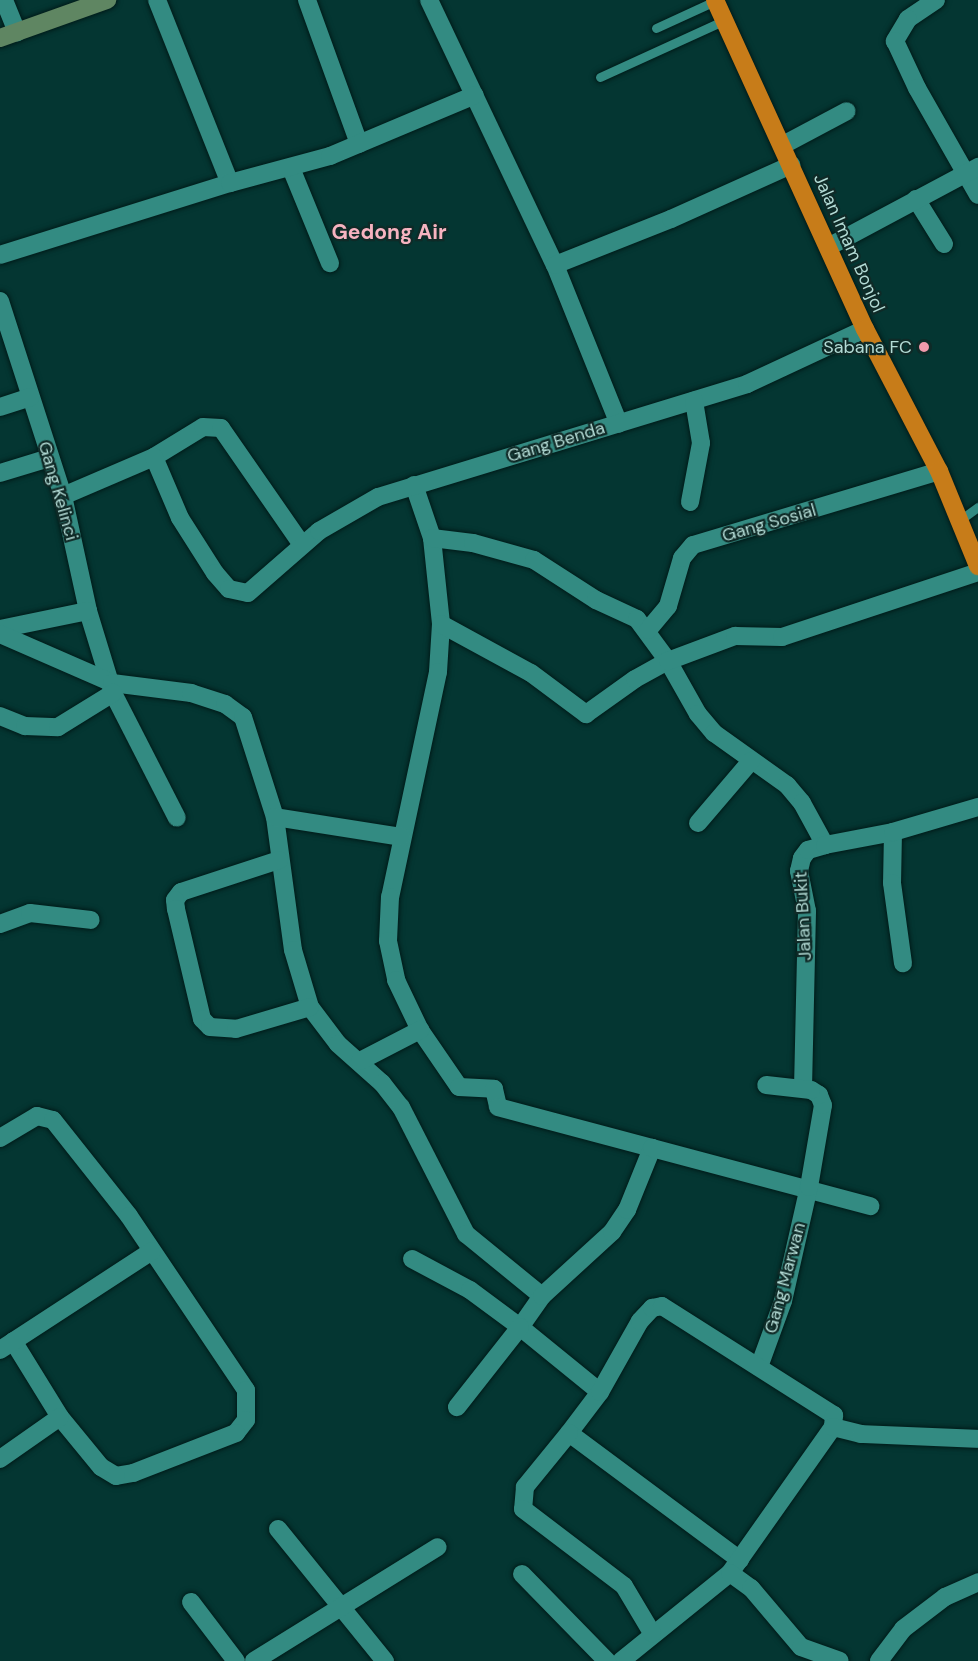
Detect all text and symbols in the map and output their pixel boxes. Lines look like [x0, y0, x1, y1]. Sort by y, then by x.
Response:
street label: Jalan Imam Bonjol [809, 170, 889, 316]
district label: Gedong Air [331, 219, 447, 245]
place label: Sabana FC [823, 336, 912, 358]
marker: Sabana FC [917, 340, 931, 354]
street label: Gang Benda [505, 417, 607, 467]
street label: Gang Kelinci [34, 439, 82, 543]
street label: Gang Sosial [719, 499, 819, 547]
street label: Jalan Bukit [790, 871, 816, 961]
street label: Gang Marwan [760, 1220, 810, 1336]

